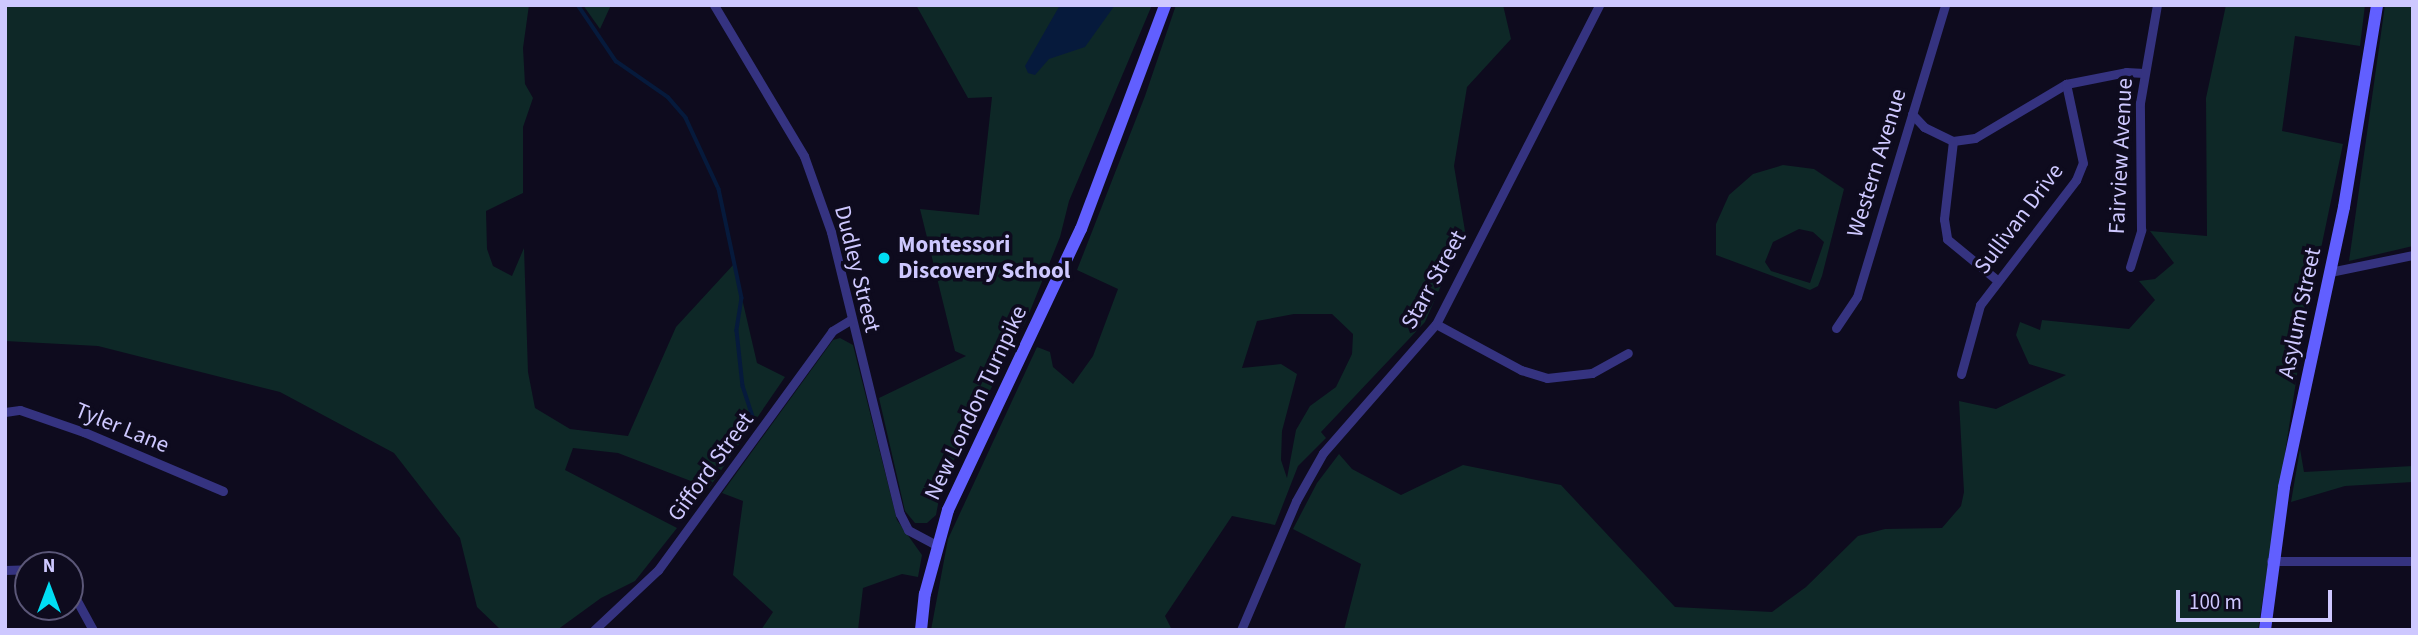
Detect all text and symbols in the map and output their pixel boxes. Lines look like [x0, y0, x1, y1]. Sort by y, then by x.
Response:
street label: Fairview Avenue [2103, 77, 2139, 235]
street label: Western Avenue [1841, 86, 1913, 240]
street label: Sullivan Drive [1969, 158, 2069, 280]
street label: Dudley Street [828, 203, 886, 335]
street label: Starr Street [1396, 226, 1472, 334]
place label: Montessori Discovery School [898, 231, 1070, 285]
street label: Asylum Street [2273, 245, 2327, 381]
marker: Montessori Discovery School [876, 250, 892, 266]
street label: New London Turnpike [919, 302, 1033, 504]
street label: Tyler Lane [71, 397, 173, 459]
street label: Gifford Street [662, 407, 760, 527]
north arrow [14, 551, 84, 621]
text: N [43, 553, 55, 580]
scale bar [2180, 576, 2336, 620]
text: 100 m [2189, 587, 2242, 617]

